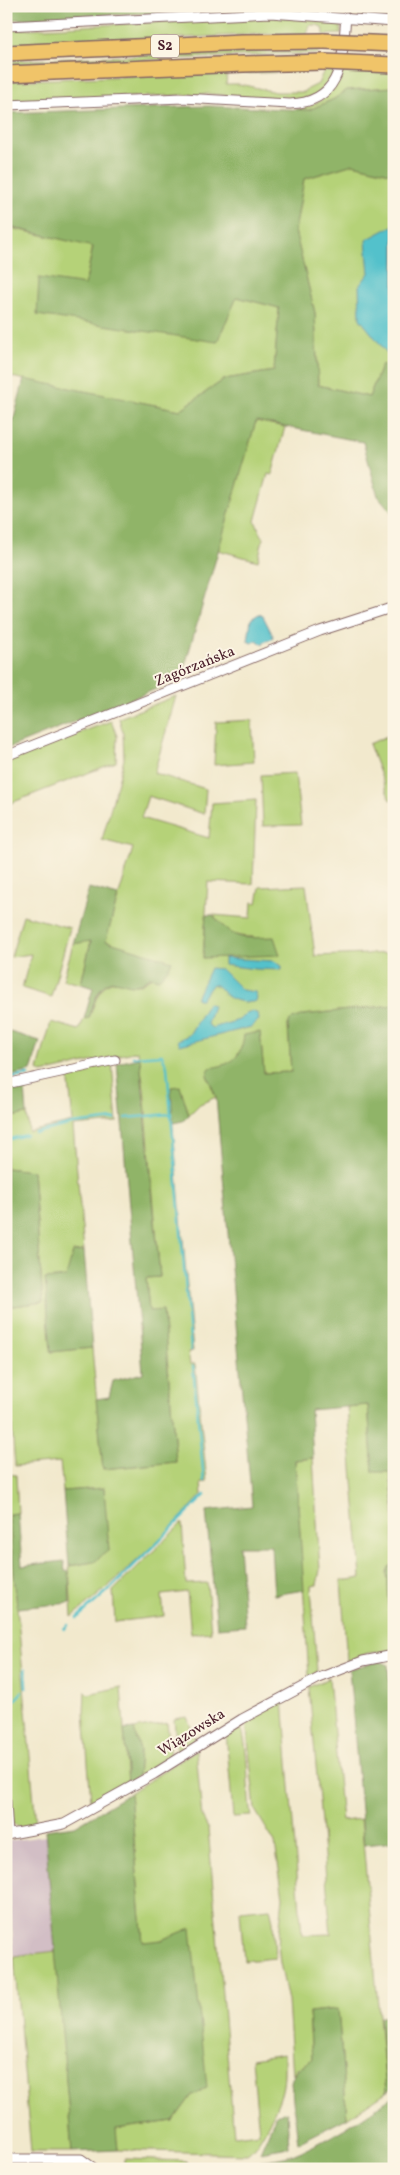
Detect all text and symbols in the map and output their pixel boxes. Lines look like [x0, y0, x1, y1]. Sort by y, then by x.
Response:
road number: S2 [151, 34, 179, 58]
street label: Zagórzańska [152, 641, 238, 693]
street label: Wiązowska [154, 1704, 230, 1762]

